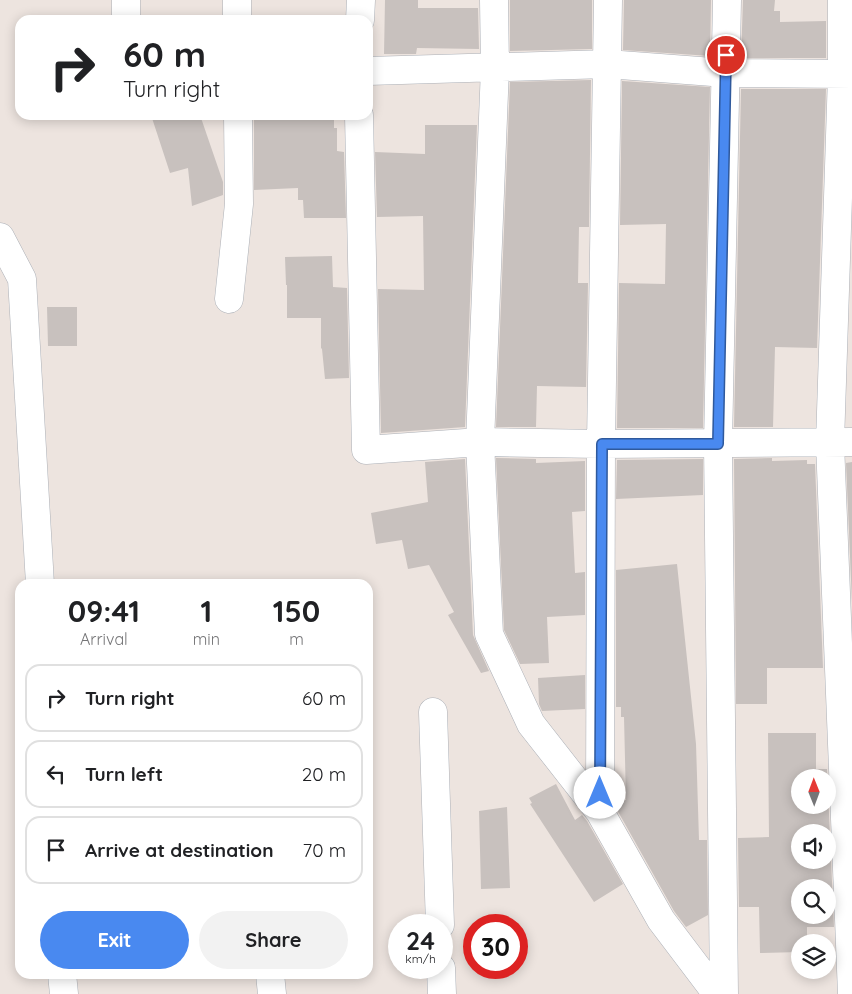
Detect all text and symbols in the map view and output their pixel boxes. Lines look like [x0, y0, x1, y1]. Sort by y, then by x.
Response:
text: 60 m [123, 32, 206, 76]
pin [705, 34, 747, 76]
icon: right [40, 35, 105, 100]
icon: arrive [712, 41, 740, 69]
text: Turn right [123, 75, 220, 103]
text: 09:41 [68, 592, 140, 630]
text: 1 [200, 592, 212, 630]
text: 150 [273, 592, 320, 630]
text: Arrival [80, 629, 128, 649]
text: min [193, 629, 220, 649]
text: m [289, 629, 304, 649]
icon: right [42, 684, 70, 712]
text: Turn right [85, 686, 174, 710]
text: 60 m [302, 686, 346, 710]
icon: left [42, 760, 70, 788]
text: Turn left [85, 762, 163, 786]
text: 20 m [302, 762, 346, 786]
position arrow [573, 766, 625, 818]
north arrow [791, 769, 836, 814]
map controls [791, 769, 836, 979]
button: sound [791, 824, 836, 869]
icon: arrive [42, 836, 70, 864]
text: Arrive at destination [85, 838, 274, 862]
text: 70 m [302, 838, 346, 862]
button: search [791, 879, 836, 924]
button: Exit [40, 911, 189, 969]
button: Share [199, 911, 348, 969]
speed limit sign: 30 [463, 914, 528, 979]
text: 24 [406, 925, 435, 956]
button: layers [791, 934, 836, 979]
text: km/h [405, 951, 436, 966]

